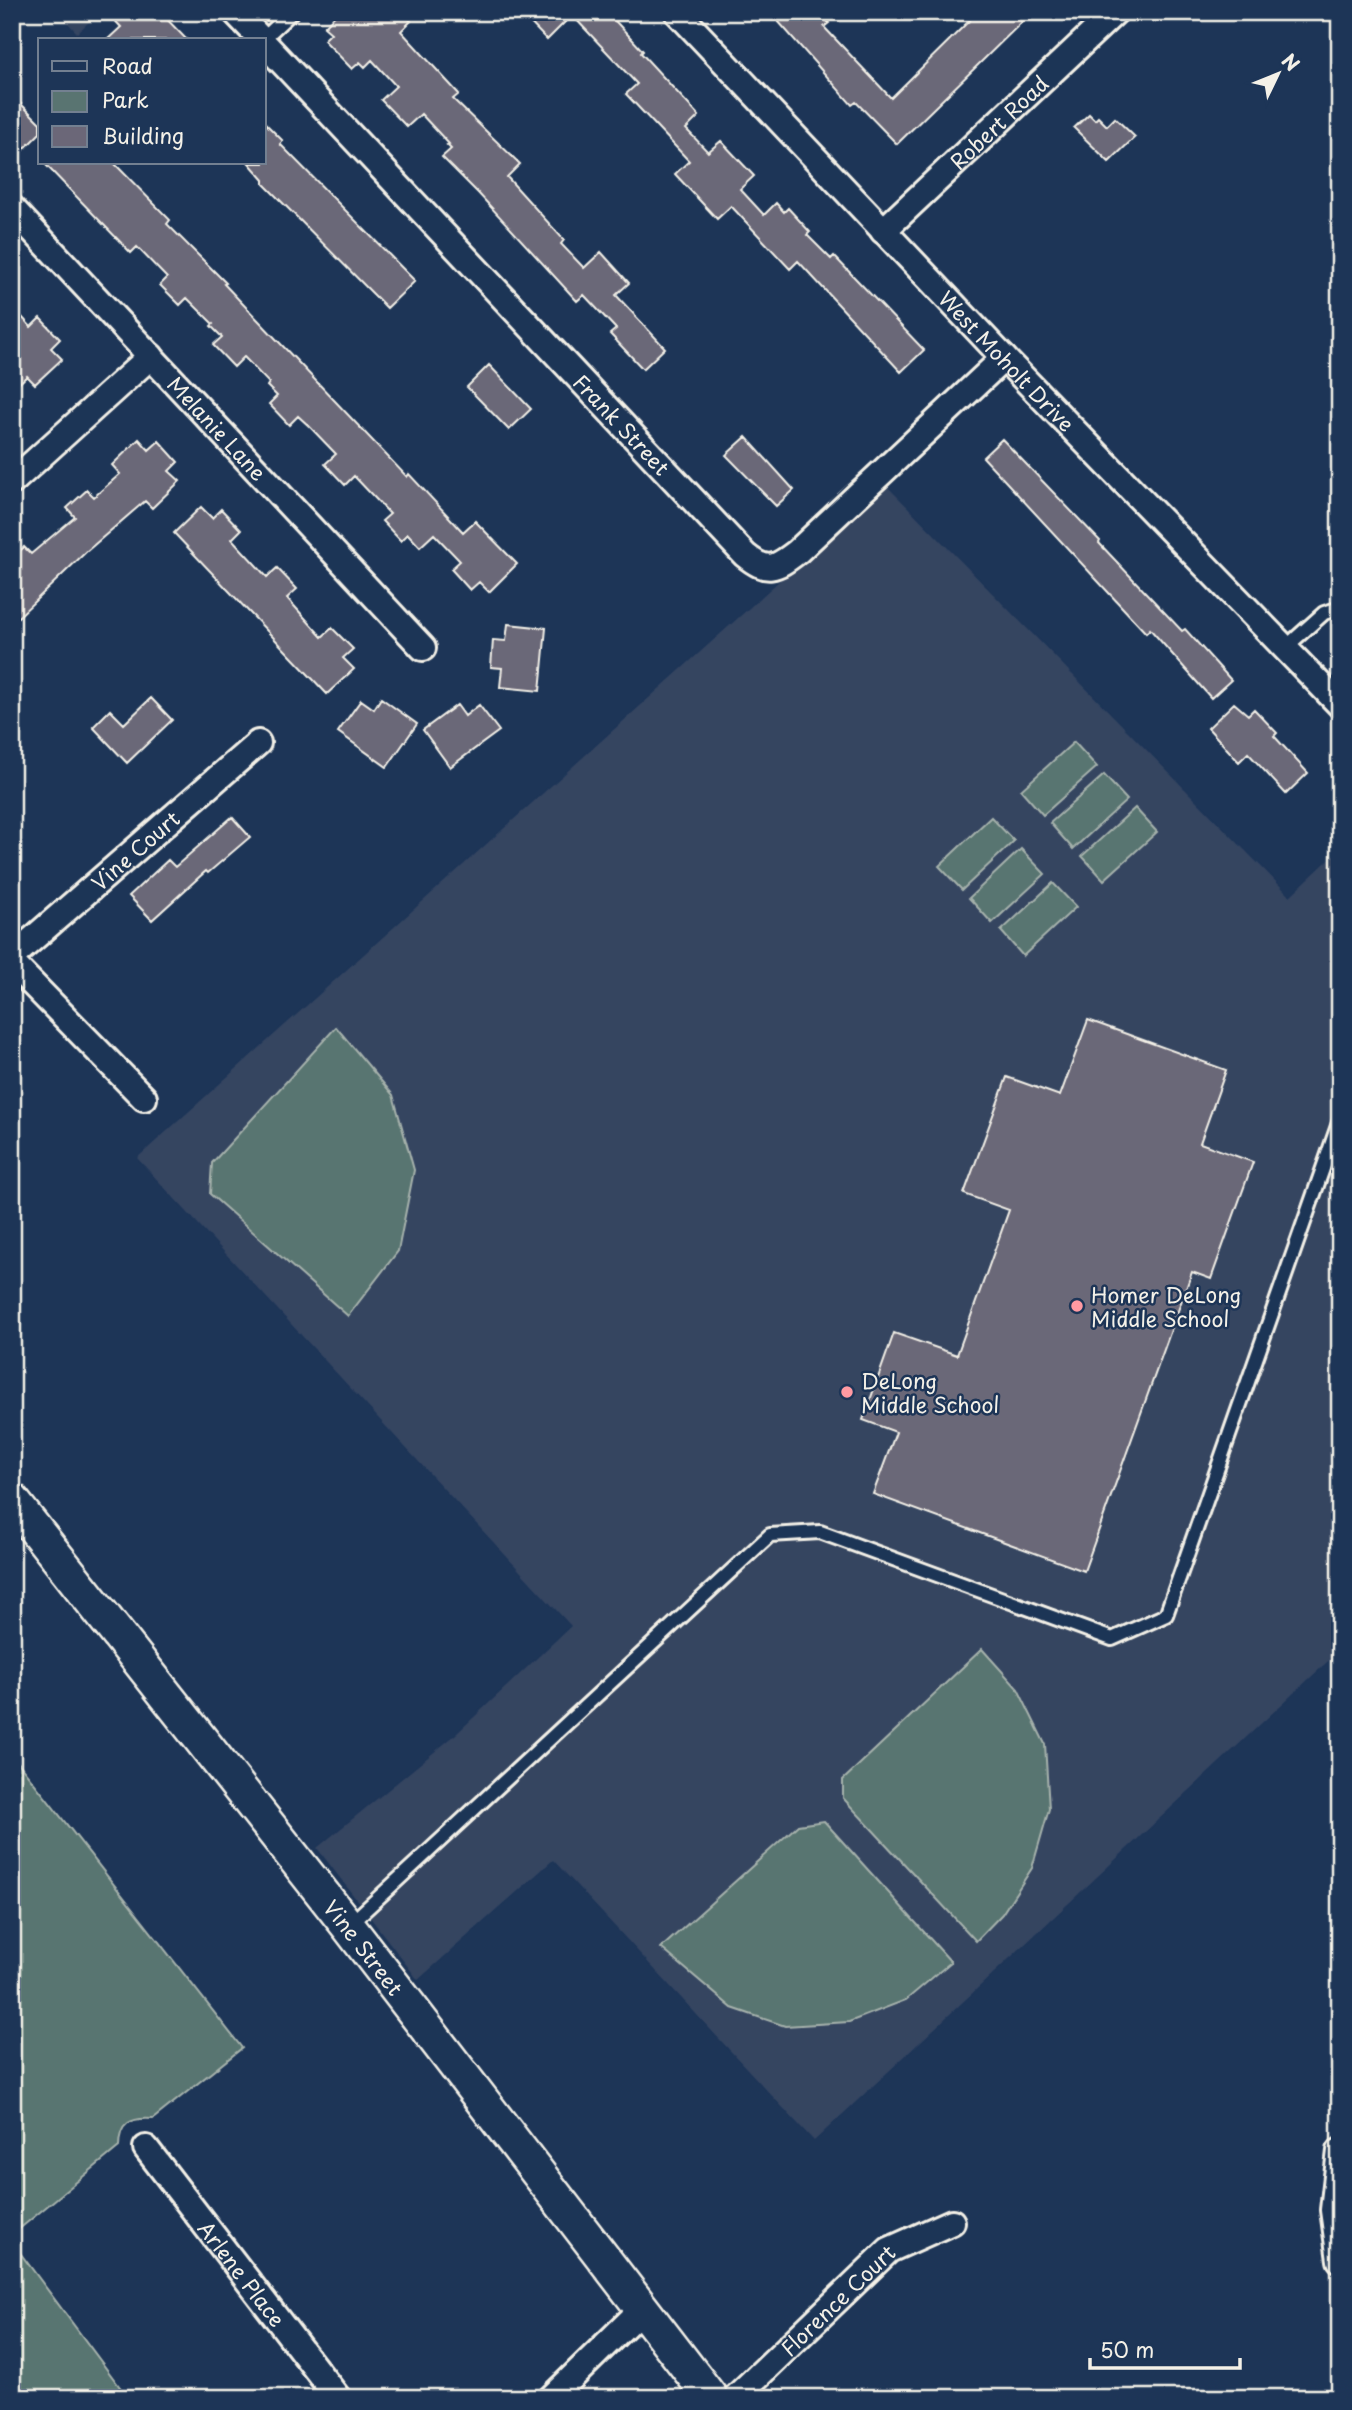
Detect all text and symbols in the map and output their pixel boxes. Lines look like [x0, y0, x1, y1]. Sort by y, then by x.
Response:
legend [38, 38, 266, 164]
north arrow [1244, 38, 1314, 108]
text: N [1276, 47, 1307, 77]
text: Road [102, 49, 153, 81]
street label: Robert Road [942, 67, 1055, 176]
text: Park [102, 83, 149, 115]
text: Building [102, 119, 184, 151]
street label: West Moholt Drive [932, 283, 1082, 438]
street label: Frank Street [566, 366, 678, 482]
street label: Melanie Lane [160, 368, 275, 488]
street label: Vine Court [84, 802, 186, 898]
place label: Homer DeLong Middle School [1091, 1278, 1242, 1334]
marker: Homer DeLong Middle School [1069, 1298, 1085, 1314]
place label: DeLong Middle School [861, 1364, 999, 1420]
marker: DeLong Middle School [839, 1384, 855, 1400]
street label: Vine Street [317, 1892, 411, 2002]
street label: Arlene Place [191, 2213, 293, 2333]
street label: Florence Court [773, 2236, 902, 2363]
scale bar [1090, 2326, 1240, 2370]
text: 50 m [1100, 2333, 1154, 2365]

